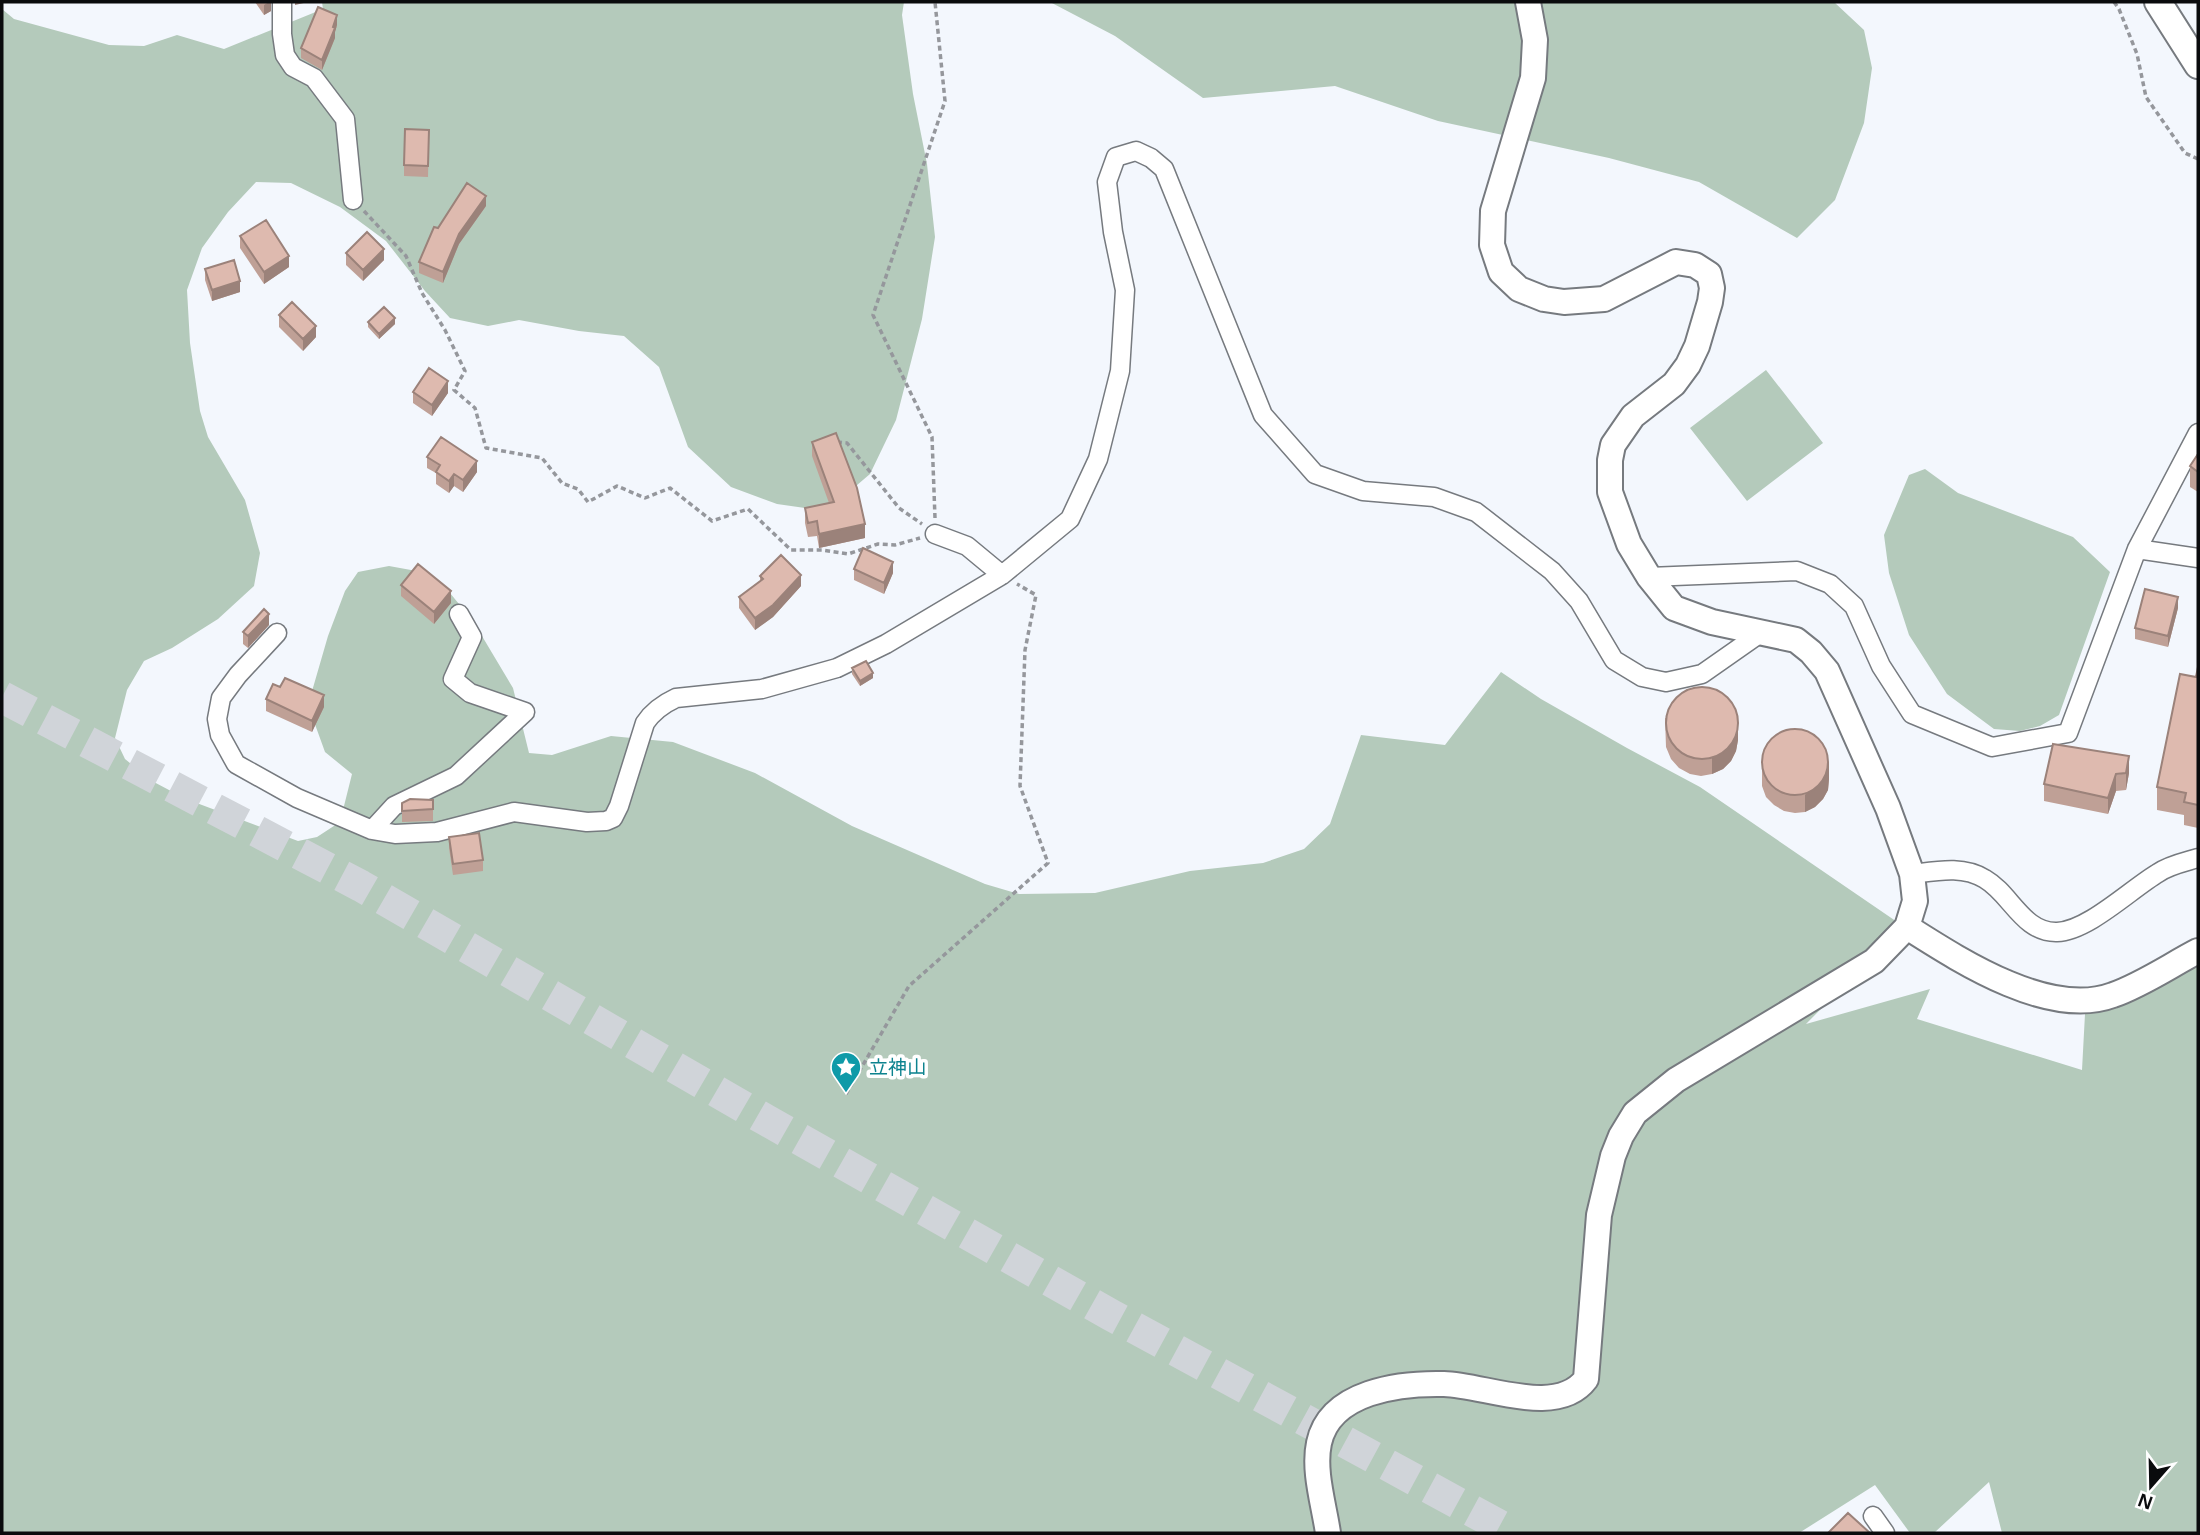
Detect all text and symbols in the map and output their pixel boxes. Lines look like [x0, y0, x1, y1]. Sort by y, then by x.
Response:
place icon: 立神山 [829, 1050, 863, 1094]
place label: 立神山 [869, 1057, 926, 1078]
north arrow [2116, 1451, 2186, 1521]
text: N [2135, 1489, 2155, 1514]

